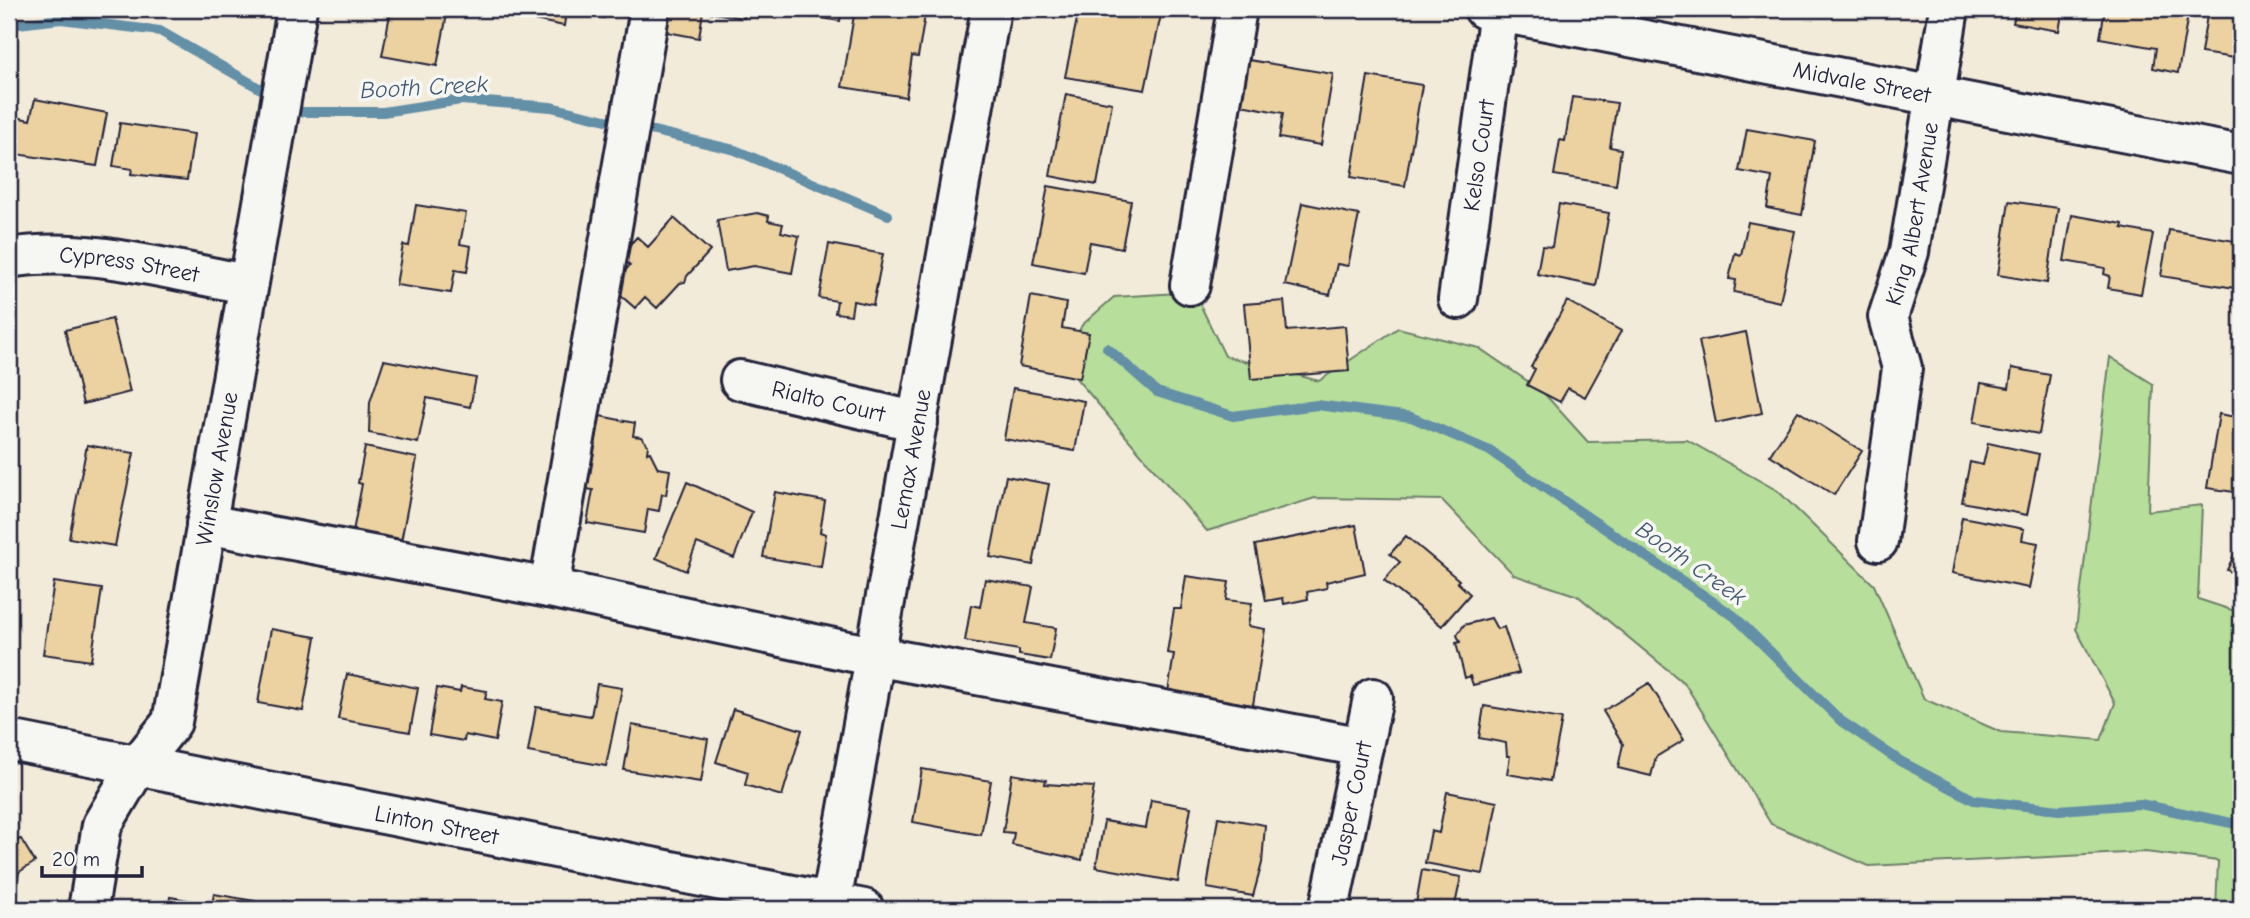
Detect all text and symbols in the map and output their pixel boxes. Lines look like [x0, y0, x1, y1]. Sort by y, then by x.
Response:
street label: Midvale Street [1791, 56, 1934, 109]
water label: Booth Creek [359, 70, 489, 104]
street label: Kelso Court [1458, 96, 1501, 213]
street label: King Albert Avenue [1880, 120, 1944, 309]
street label: Cypress Street [59, 241, 203, 289]
street label: Rialto Court [769, 375, 889, 428]
street label: Lemax Avenue [885, 387, 937, 532]
street label: Winslow Avenue [190, 390, 244, 548]
water label: Booth Creek [1630, 515, 1752, 611]
street label: Jasper Court [1325, 737, 1378, 868]
street label: Linton Street [372, 800, 502, 851]
scale bar [42, 834, 142, 878]
text: 20 m [52, 847, 100, 871]

